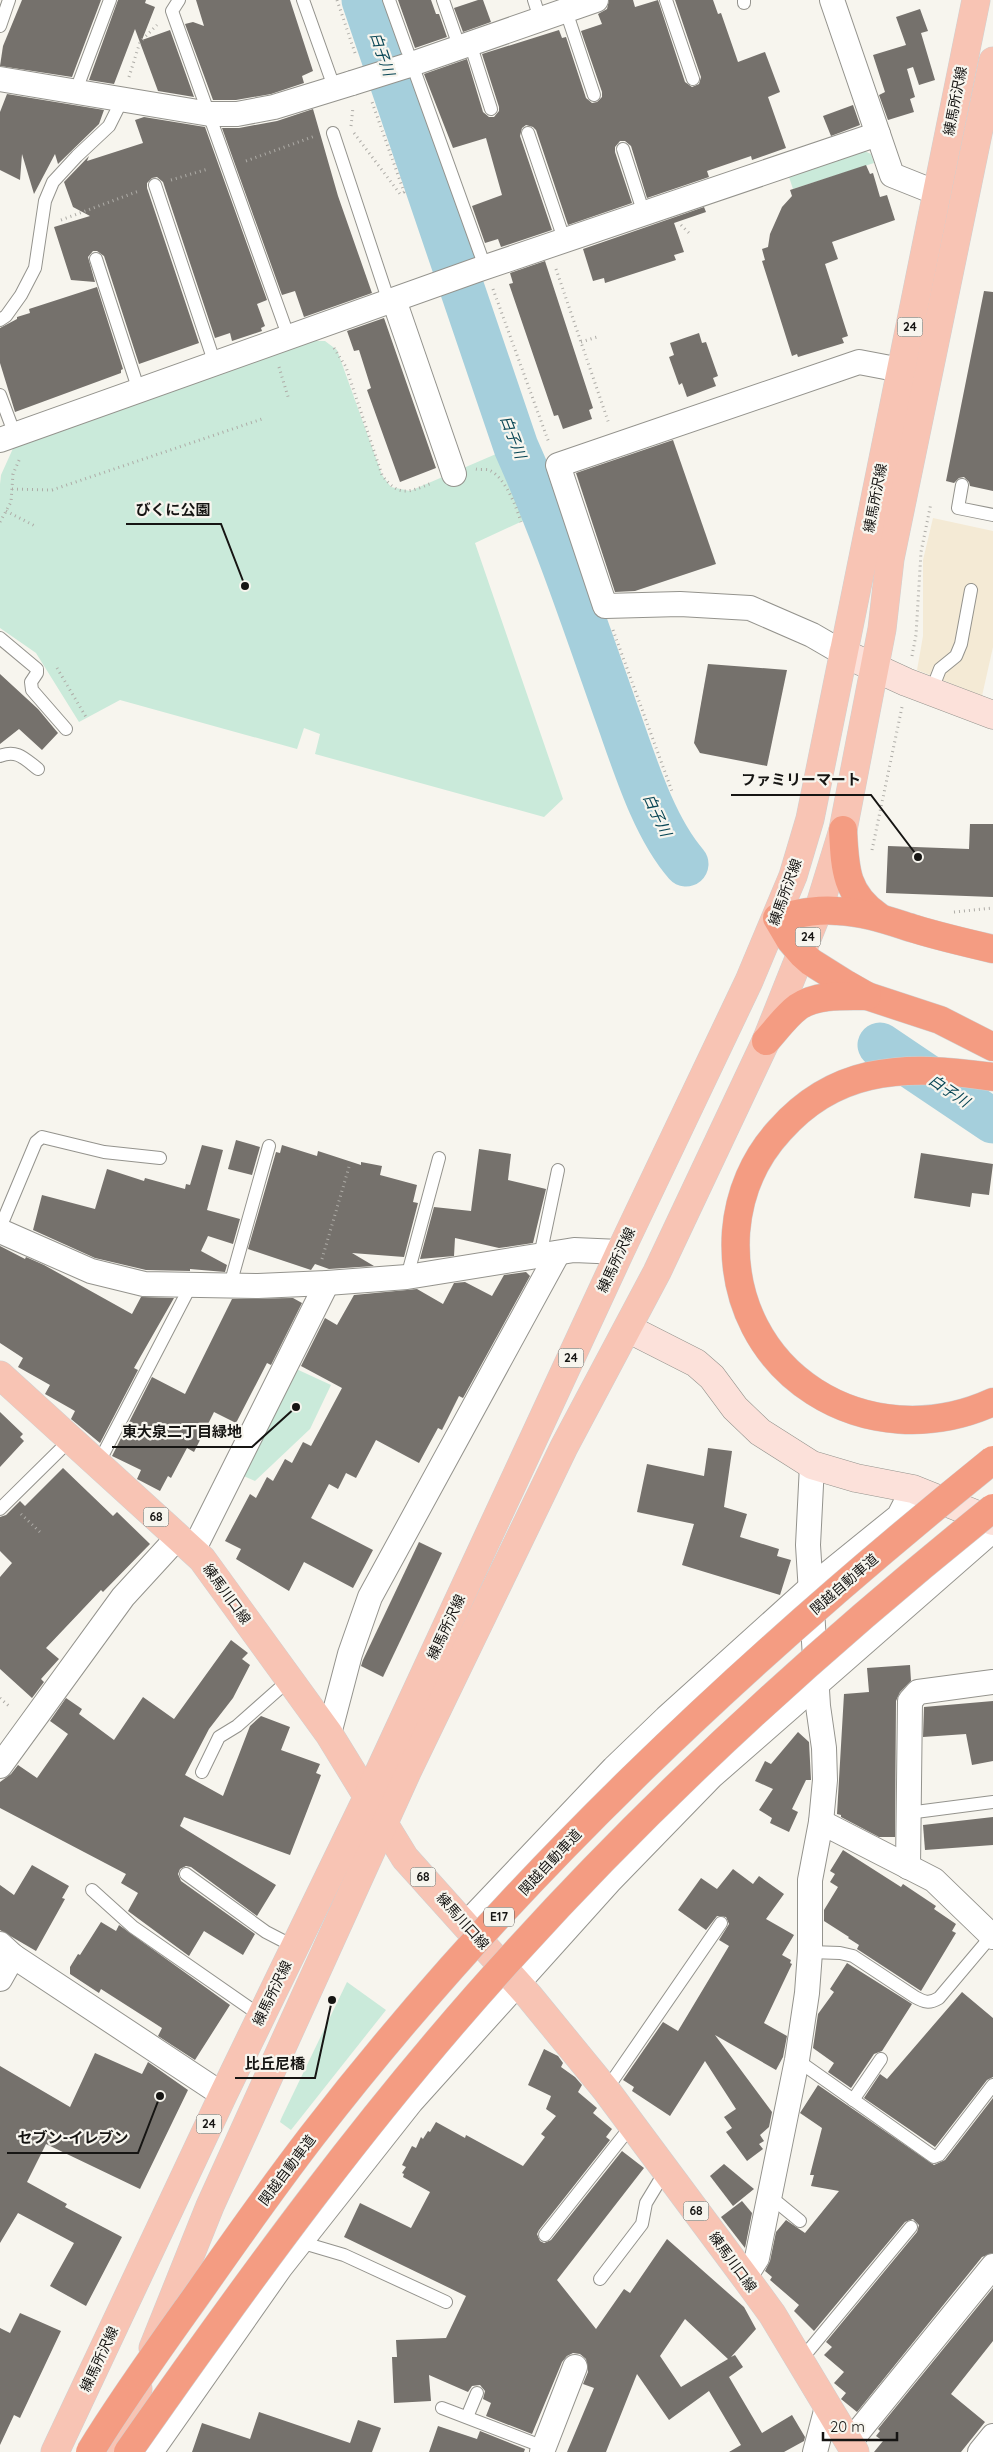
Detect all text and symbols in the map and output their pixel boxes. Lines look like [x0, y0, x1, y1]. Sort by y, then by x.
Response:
water label: 白子川 [366, 29, 399, 80]
street label: 練馬所沢線 [939, 65, 971, 137]
road number: 24 [898, 318, 922, 337]
water label: 白子川 [497, 412, 531, 463]
street label: 練馬所沢線 [859, 462, 891, 534]
callout: びくに公園 [126, 494, 221, 524]
text: びくに公園 [135, 500, 211, 519]
callout: ファミリーマート [731, 765, 871, 795]
text: ファミリーマート [741, 770, 861, 789]
water label: 白子川 [639, 790, 676, 841]
street label: 練馬所沢線 [765, 856, 805, 928]
road number: 24 [796, 928, 820, 946]
water label: 白子川 [925, 1070, 975, 1112]
street label: 練馬所沢線 [593, 1224, 639, 1296]
road number: 24 [558, 1349, 584, 1368]
callout: 東大泉二丁目緑地 [112, 1417, 252, 1447]
text: 東大泉二丁目緑地 [122, 1422, 242, 1441]
road number: 68 [144, 1508, 168, 1526]
street label: 関越自動車道 [806, 1550, 882, 1618]
street label: 練馬川口線 [199, 1560, 255, 1628]
street label: 練馬所沢線 [423, 1591, 469, 1663]
street label: 関越自動車道 [515, 1825, 585, 1899]
road number: 68 [410, 1868, 436, 1886]
street label: 練馬川口線 [433, 1889, 493, 1953]
road number: E17 [484, 1908, 514, 1926]
street label: 練馬所沢線 [249, 1958, 295, 2028]
callout: 比丘尼橋 [235, 2048, 315, 2078]
text: 比丘尼橋 [245, 2054, 306, 2073]
road number: 24 [196, 2114, 222, 2134]
callout: セブン-イレブン [7, 2123, 138, 2153]
text: セブン-イレブン [18, 2128, 128, 2147]
street label: 関越自動車道 [255, 2131, 319, 2209]
road number: 68 [684, 2202, 708, 2220]
street label: 練馬川口線 [705, 2228, 761, 2296]
street label: 練馬所沢線 [76, 2323, 122, 2395]
scale bar [823, 2410, 897, 2442]
text: 20 m [830, 2417, 865, 2436]

